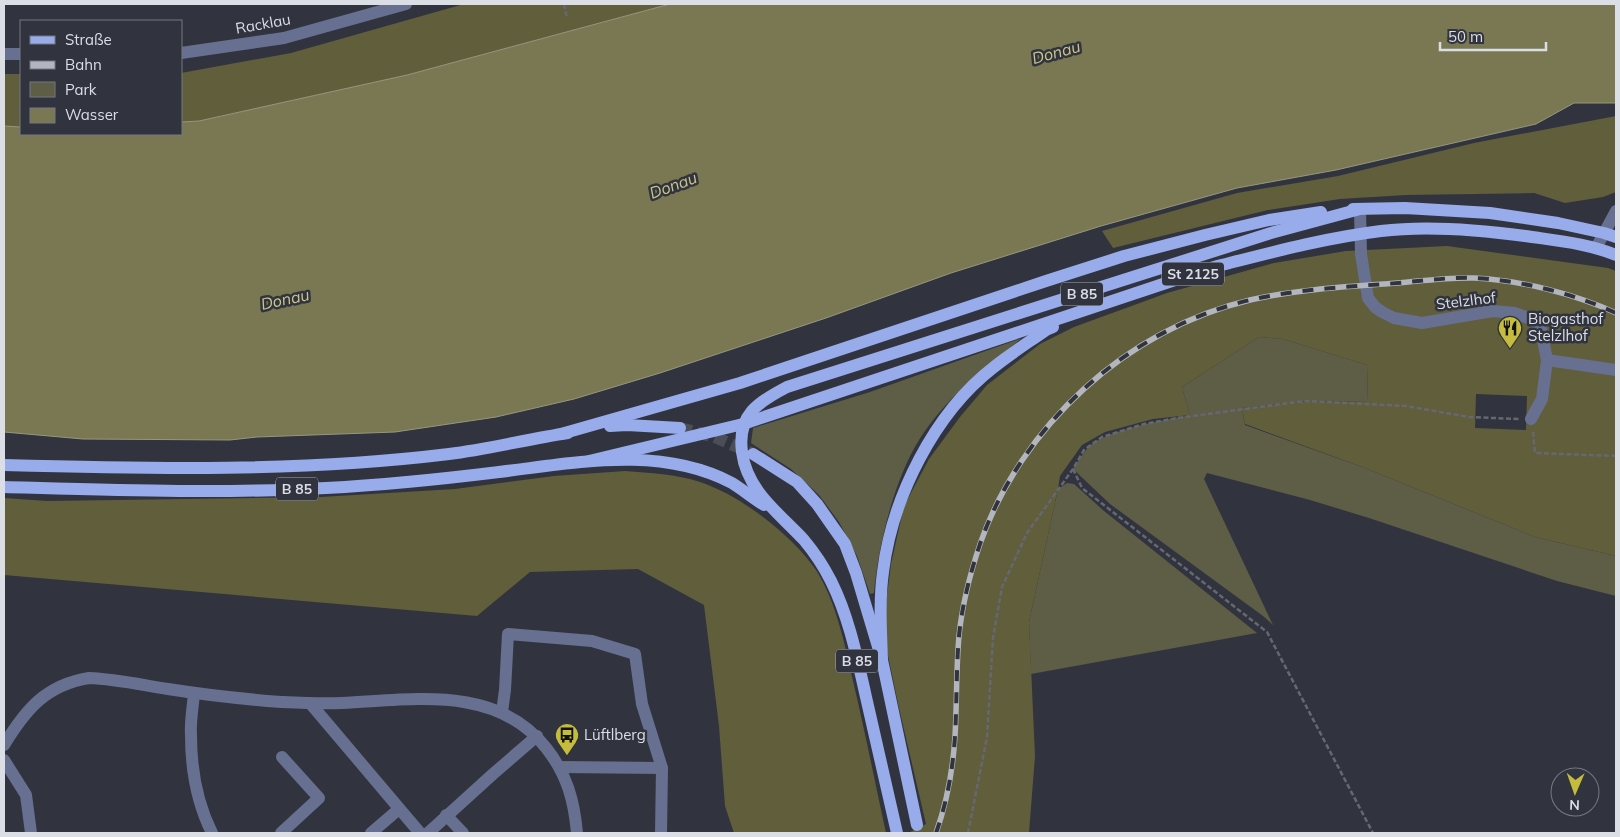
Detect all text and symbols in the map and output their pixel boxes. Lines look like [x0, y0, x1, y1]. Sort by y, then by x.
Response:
street label: Racklau [234, 9, 292, 38]
legend [20, 20, 182, 135]
scale bar [1440, 20, 1546, 52]
text: 50 m [1448, 27, 1483, 46]
text: Straße [65, 30, 112, 49]
water label: Donau [1030, 36, 1082, 68]
text: Bahn [65, 55, 102, 74]
text: Park [65, 80, 97, 99]
text: Wasser [65, 105, 119, 124]
water label: Donau [646, 167, 700, 203]
road number: St 2125 [1162, 262, 1224, 286]
road number: B 85 [1061, 282, 1103, 306]
water label: Donau [259, 284, 311, 314]
street label: Stelzlhof [1435, 287, 1498, 314]
place label: Biogasthof Stelzlhof [1528, 309, 1604, 345]
restaurant icon: Biogasthof Stelzlhof [1497, 315, 1523, 349]
road number: B 85 [276, 478, 318, 500]
road number: B 85 [836, 649, 878, 672]
bus stop icon: Lüftlberg [554, 722, 580, 756]
place label: Lüftlberg [584, 725, 646, 744]
north arrow [1550, 767, 1600, 817]
text: N [1569, 796, 1580, 814]

